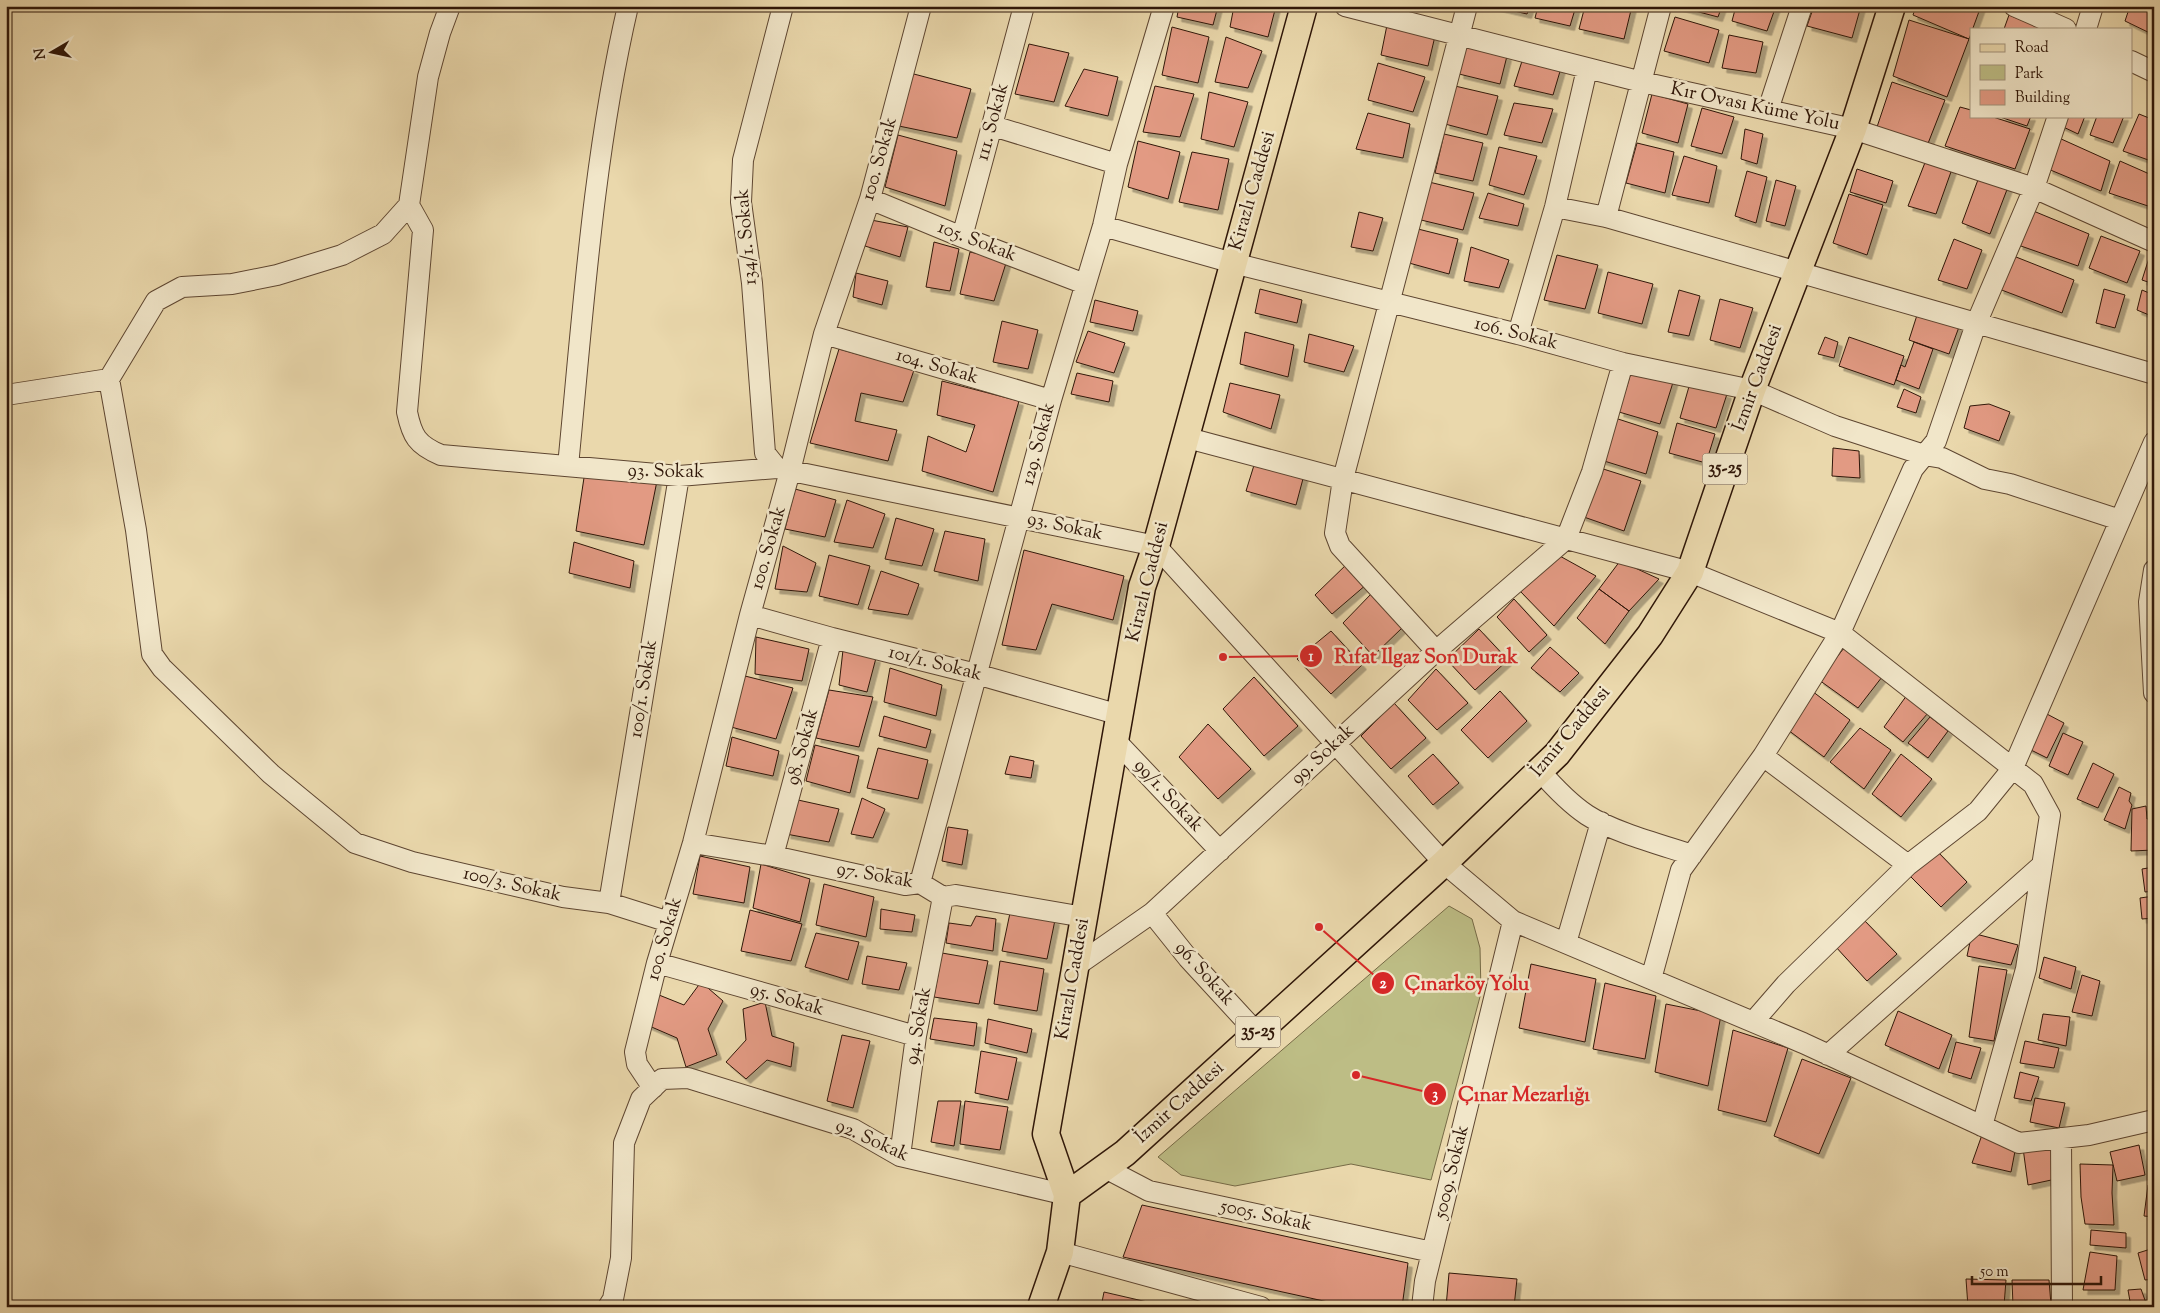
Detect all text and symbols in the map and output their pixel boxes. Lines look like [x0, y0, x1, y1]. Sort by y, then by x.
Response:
north arrow [28, 28, 78, 78]
legend [1970, 28, 2132, 118]
text: Road [2015, 38, 2049, 59]
text: N [30, 47, 52, 61]
text: Park [2015, 64, 2044, 85]
street label: Kır Ovası Küme Yolu [1668, 76, 1842, 138]
street label: 111. Sokak [970, 80, 1016, 164]
text: Building [2015, 88, 2070, 109]
street label: 100. Sokak [855, 113, 905, 204]
street label: Kirazlı Caddesi [1223, 128, 1283, 254]
street label: 134/1. Sokak [729, 187, 765, 286]
street label: 105. Sokak [934, 215, 1021, 270]
street label: 106. Sokak [1471, 311, 1561, 358]
street label: İzmir Caddesi [1726, 321, 1790, 435]
street label: 104. Sokak [892, 342, 982, 392]
street label: 129. Sokak [1015, 399, 1063, 488]
road number: 35-25 [1702, 454, 1748, 484]
street label: 93. Sokak [627, 458, 705, 486]
street label: 100. Sokak [744, 502, 794, 593]
street label: 93. Sokak [1025, 506, 1106, 548]
street label: Kirazlı Caddesi [1120, 519, 1176, 645]
street label: 100/1. Sokak [623, 637, 665, 740]
callout: Rıfat Ilgaz Son Durak [1299, 638, 1528, 673]
street label: 101/1. Sokak [885, 639, 985, 689]
text: Rıfat Ilgaz Son Durak [1334, 644, 1518, 673]
text: 1 [1308, 647, 1314, 668]
street label: İzmir Caddesi [1525, 680, 1617, 784]
street label: 98. Sokak [780, 705, 826, 788]
street label: 99. Sokak [1285, 718, 1361, 792]
street label: 99/1. Sokak [1127, 753, 1209, 839]
street label: 97. Sokak [834, 856, 916, 896]
street label: 100/3. Sokak [460, 861, 564, 910]
street label: 100. Sokak [640, 893, 690, 984]
street label: Kirazlı Caddesi [1049, 916, 1097, 1042]
street label: 96. Sokak [1168, 936, 1241, 1013]
callout: Çınarköy Yolu [1370, 965, 1540, 1000]
text: Çınarköy Yolu [1405, 971, 1530, 1000]
text: 2 [1379, 974, 1387, 995]
street label: 95. Sokak [747, 977, 828, 1024]
street label: 94. Sokak [899, 984, 939, 1067]
road number: 35-25 [1236, 1016, 1280, 1048]
street label: İzmir Caddesi [1129, 1056, 1231, 1150]
callout: Çınar Mezarlığı [1423, 1076, 1600, 1111]
text: Çınar Mezarlığı [1458, 1082, 1590, 1111]
text: 3 [1432, 1085, 1438, 1106]
street label: 92. Sokak [831, 1113, 914, 1169]
street label: 5009. Sokak [1427, 1122, 1477, 1223]
street label: 5005. Sokak [1217, 1193, 1315, 1239]
scale bar [1972, 1253, 2101, 1285]
text: 50 m [1979, 1262, 2009, 1283]

